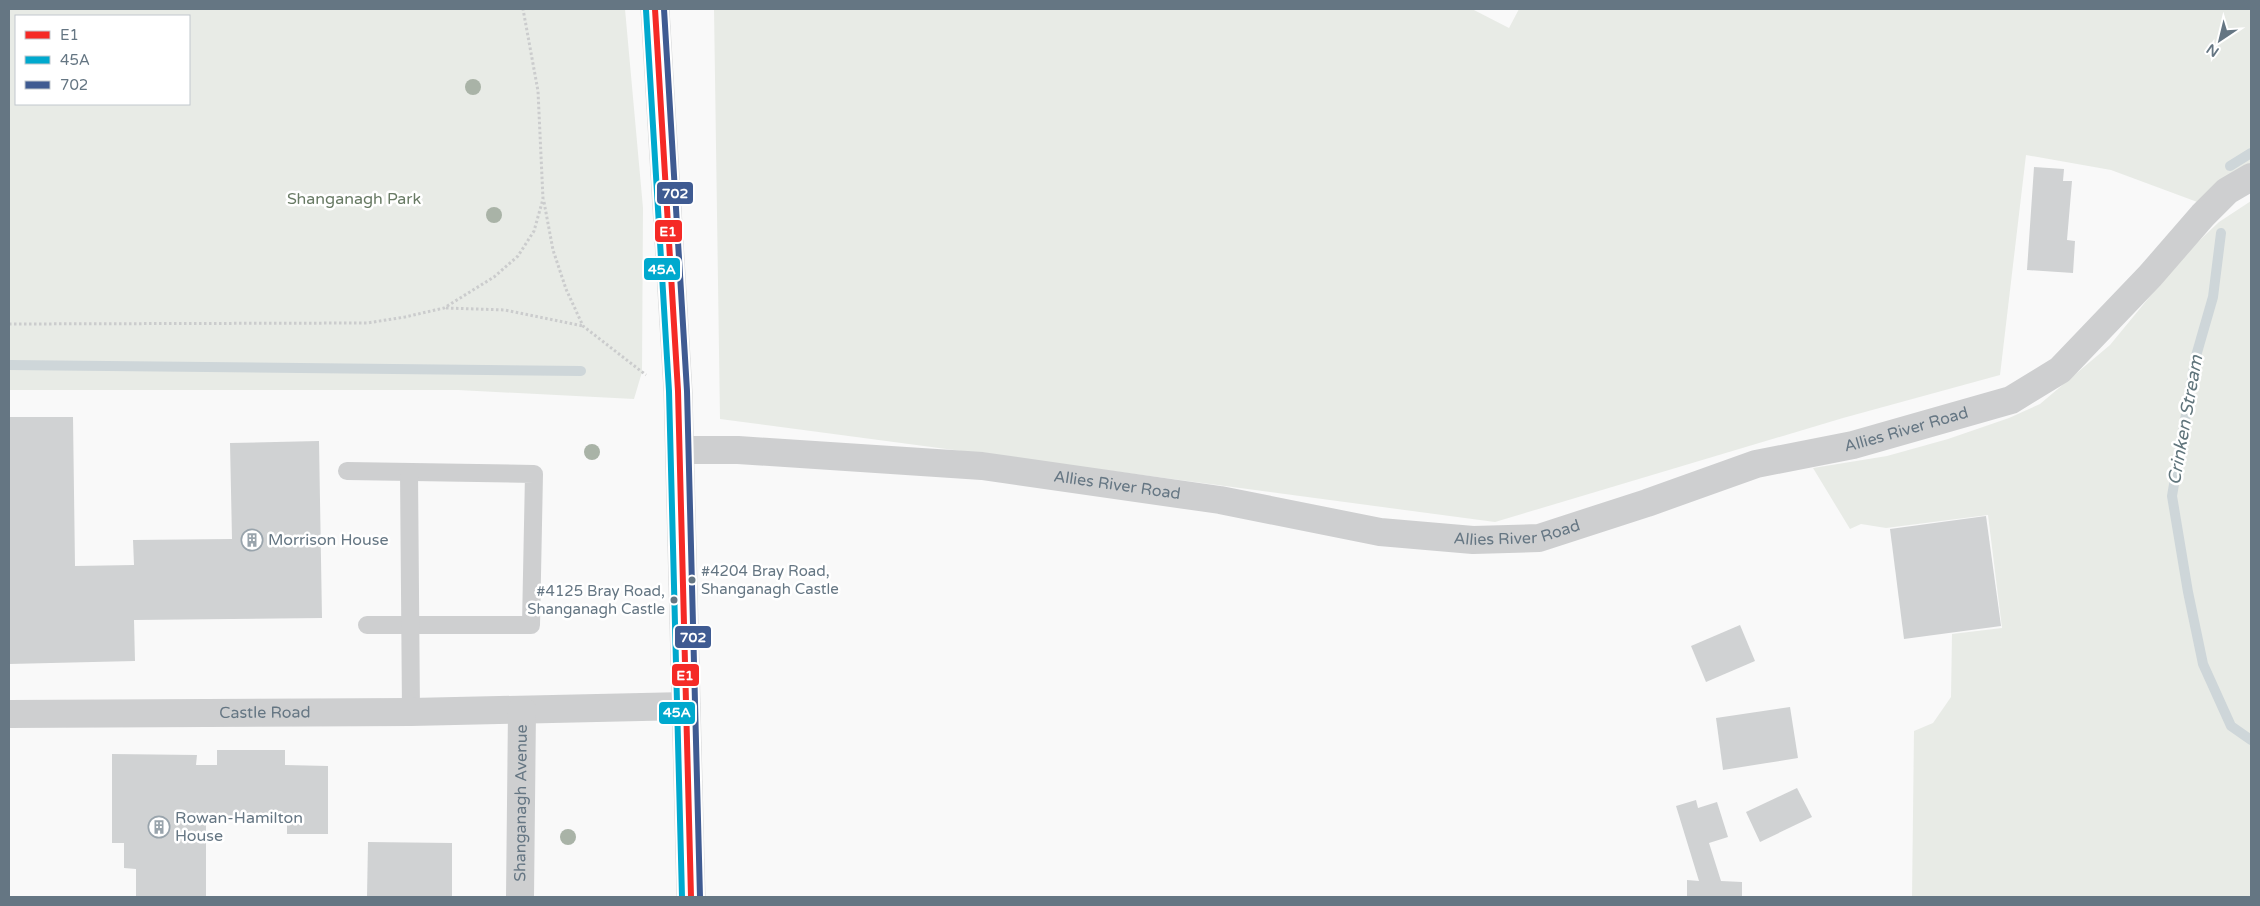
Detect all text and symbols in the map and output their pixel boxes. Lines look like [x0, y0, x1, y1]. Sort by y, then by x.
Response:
legend [15, 15, 190, 105]
north arrow [2195, 15, 2245, 65]
text: E1 [60, 26, 79, 44]
text: N [2203, 40, 2222, 60]
text: 45A [60, 51, 90, 69]
text: 702 [60, 76, 88, 94]
line badge: 702 [656, 181, 694, 205]
text: 702 [662, 185, 688, 202]
park label: Shanganagh Park [287, 189, 421, 209]
line badge: E1 [654, 219, 683, 243]
text: E1 [659, 223, 677, 240]
line badge: 45A [643, 257, 681, 281]
text: 45A [648, 261, 677, 278]
water label: Crinken Stream [2163, 353, 2207, 487]
street label: Allies River Road [1843, 403, 1971, 456]
street label: Allies River Road [1052, 466, 1182, 504]
street label: Allies River Road [1453, 515, 1583, 550]
building icon: Morrison House [240, 528, 264, 552]
place label: Morrison House [268, 530, 389, 550]
place label: #4204 Bray Road, Shanganagh Castle [701, 562, 839, 598]
marker: #4204 Bray Road, Shanganagh Castle [687, 575, 697, 585]
place label: #4125 Bray Road, Shanganagh Castle [527, 582, 665, 618]
marker: #4125 Bray Road, Shanganagh Castle [669, 595, 679, 605]
line badge: 702 [674, 625, 712, 649]
text: 702 [680, 629, 706, 646]
line badge: E1 [671, 663, 700, 687]
text: E1 [676, 667, 694, 684]
line badge: 45A [658, 701, 696, 725]
street label: Castle Road [219, 702, 311, 723]
text: 45A [663, 704, 692, 721]
street label: Shanganagh Avenue [510, 724, 532, 882]
place label: Rowan-Hamilton House [175, 808, 303, 846]
building icon: Rowan-Hamilton House [147, 815, 171, 839]

